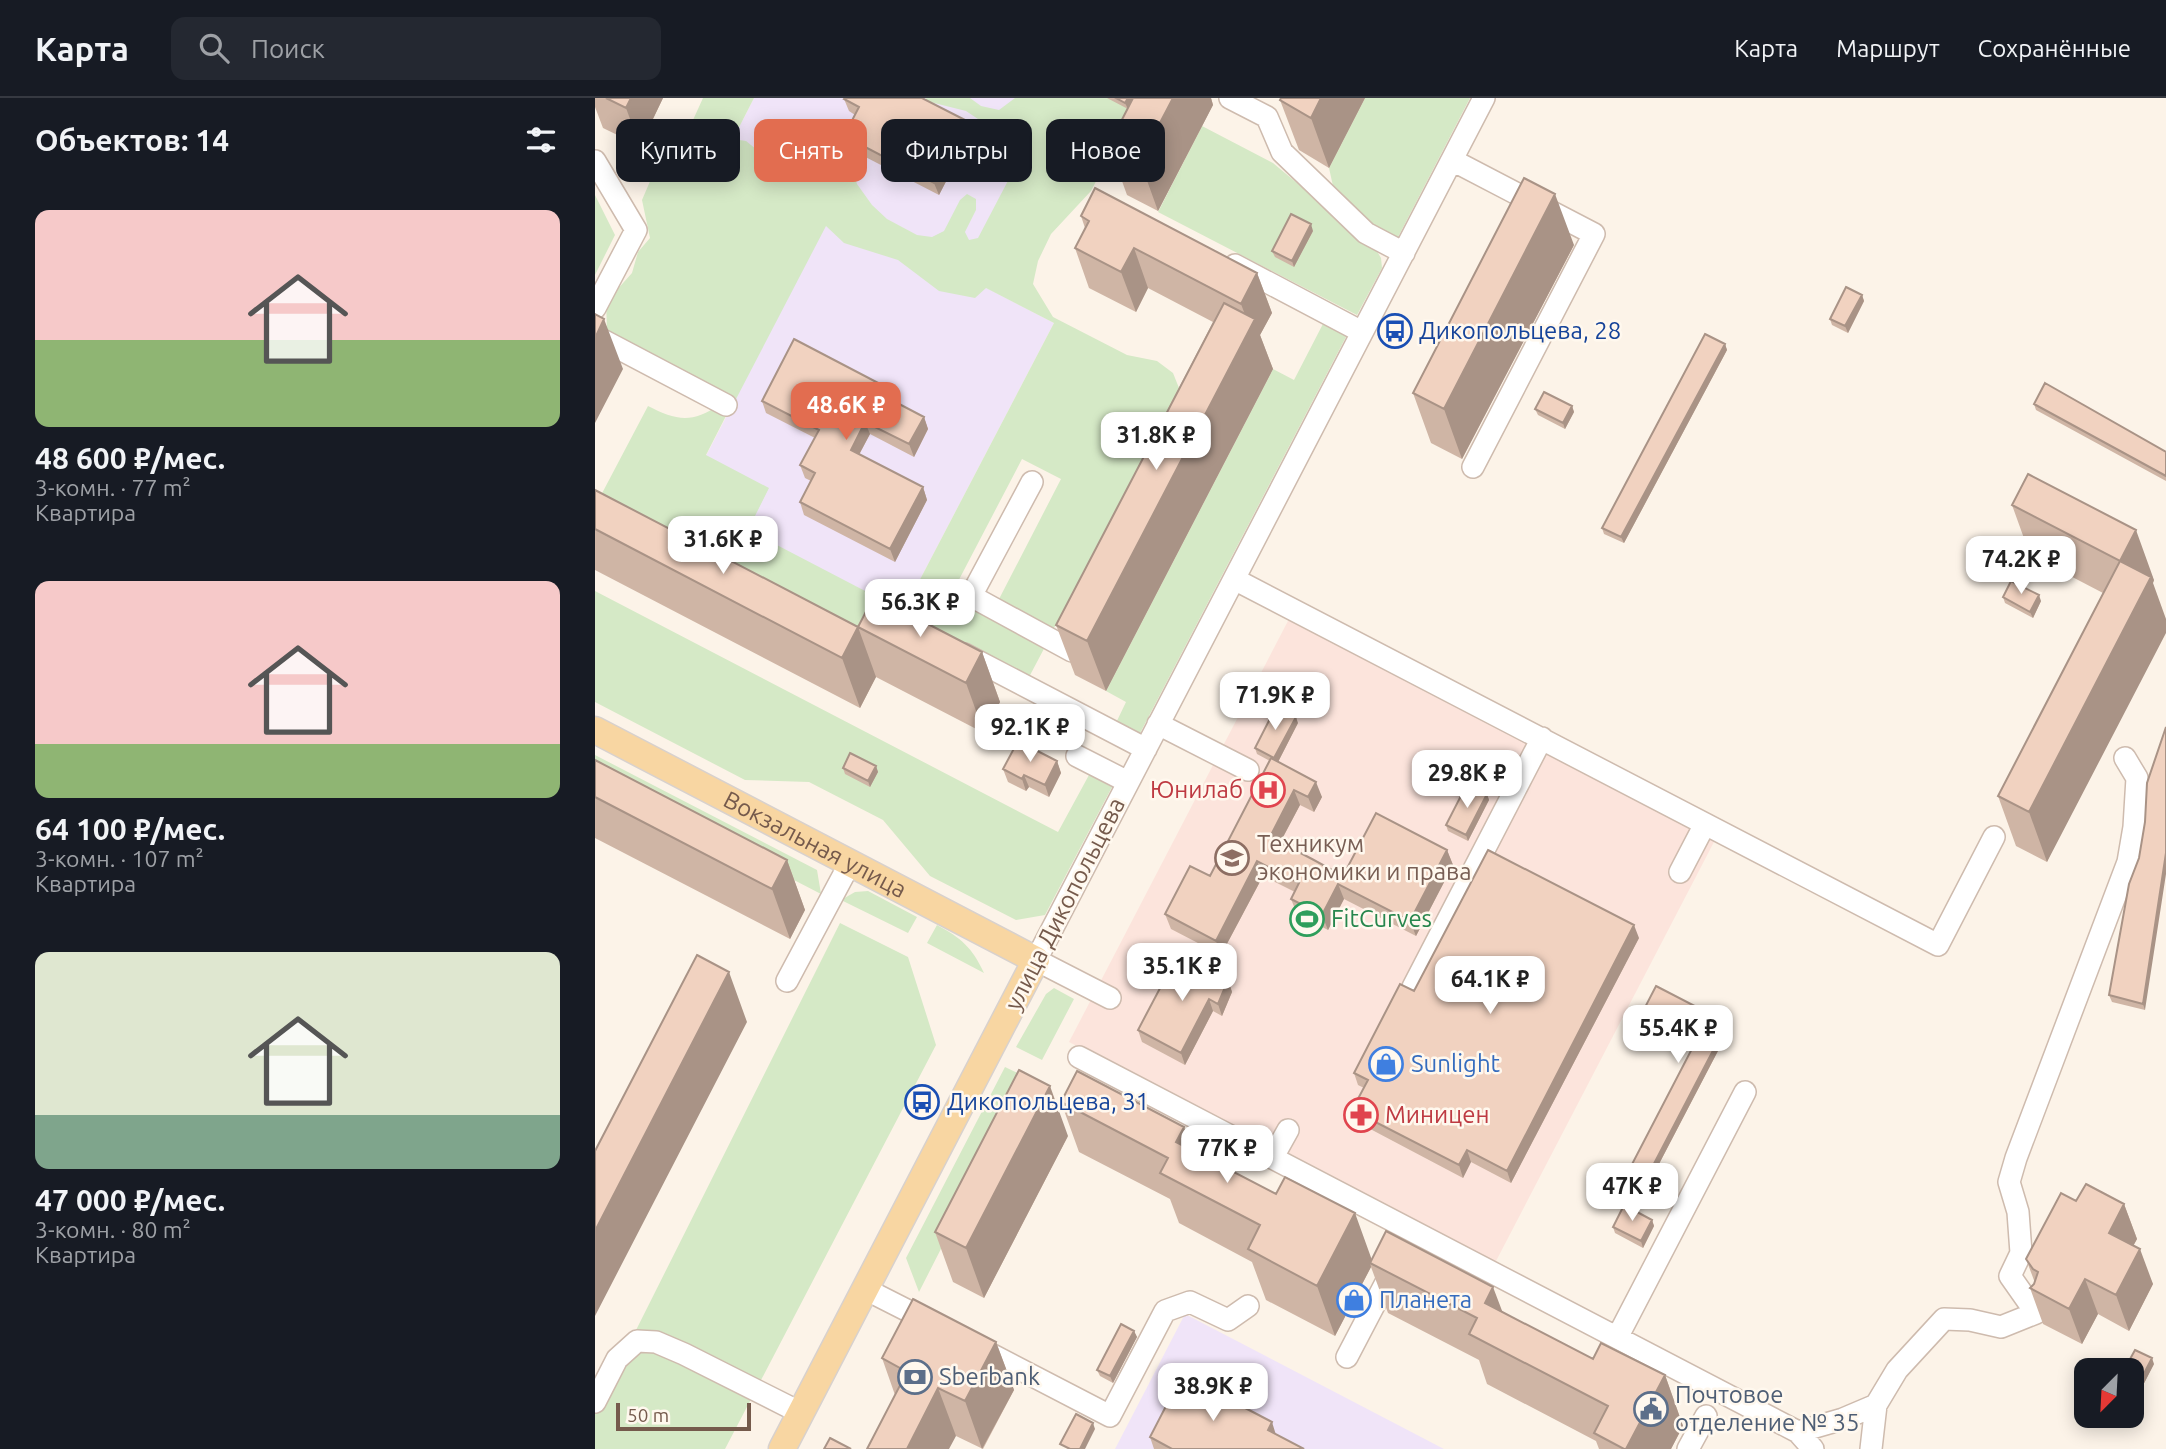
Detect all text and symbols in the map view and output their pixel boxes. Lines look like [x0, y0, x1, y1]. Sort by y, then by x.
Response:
search box [171, 17, 661, 80]
icon: search [195, 29, 233, 67]
text: Карта [35, 30, 129, 67]
text: Поиск [251, 34, 325, 63]
text: Карта [1734, 35, 1798, 62]
text: Маршрут [1836, 35, 1940, 62]
text: Сохранённые [1978, 35, 2131, 62]
chip: Купить [616, 119, 740, 182]
chip: Снять [754, 119, 867, 182]
chip: Фильтры [881, 119, 1032, 182]
chip: Новое [1046, 119, 1165, 182]
icon: filters [522, 121, 560, 159]
text: Объектов: 14 [35, 123, 229, 157]
icon: home [235, 256, 361, 382]
bus stop icon: Дикопольцева, 28 [1376, 312, 1414, 350]
place label: Дикопольцева, 28 [1419, 317, 1621, 344]
pin: 48.6K ₽ [781, 382, 911, 442]
text: 48.6K ₽ [807, 392, 885, 417]
pin: 31.8K ₽ [1091, 412, 1221, 472]
text: 31.8K ₽ [1117, 422, 1195, 447]
text: 48 600 ₽/мес. [35, 441, 225, 475]
text: 3-комн. · 77 m² [35, 475, 191, 500]
text: Квартира [35, 500, 136, 525]
pin: 31.6K ₽ [658, 517, 788, 576]
text: 31.6K ₽ [684, 526, 762, 551]
pin: 74.2K ₽ [1956, 536, 2086, 596]
text: 74.2K ₽ [1982, 546, 2060, 571]
pin: 56.3K ₽ [855, 580, 985, 639]
text: 56.3K ₽ [881, 589, 959, 614]
icon: home [235, 627, 361, 753]
pin: 71.9K ₽ [1210, 672, 1340, 732]
text: 71.9K ₽ [1236, 682, 1314, 707]
pin: 92.1K ₽ [965, 704, 1095, 764]
text: 92.1K ₽ [991, 714, 1069, 739]
pin: 29.8K ₽ [1402, 750, 1532, 810]
text: 29.8K ₽ [1428, 760, 1506, 785]
hospital icon: Юнилаб [1249, 771, 1287, 809]
place label: Юнилаб [1150, 776, 1243, 803]
street label: Вокзальная улица [719, 785, 911, 903]
street label: улица Дикопольцева [999, 793, 1130, 1015]
text: 64 100 ₽/мес. [35, 812, 225, 846]
place label: Техникум экономики и права [1257, 830, 1472, 885]
school or university icon: Техникум экономики и права [1213, 839, 1251, 877]
text: 3-комн. · 107 m² [35, 846, 204, 871]
text: Квартира [35, 871, 136, 896]
sports icon: FitCurves [1288, 900, 1326, 938]
place label: FitCurves [1331, 905, 1432, 932]
pin: 35.1K ₽ [1117, 944, 1247, 1003]
text: 35.1K ₽ [1143, 953, 1221, 978]
pin: 64.1K ₽ [1425, 956, 1555, 1016]
text: 64.1K ₽ [1451, 966, 1529, 991]
icon: home [235, 998, 361, 1124]
pin: 55.4K ₽ [1613, 1006, 1743, 1065]
text: 55.4K ₽ [1639, 1015, 1717, 1040]
shop icon: Sunlight [1367, 1045, 1405, 1083]
place label: Sunlight [1411, 1050, 1501, 1077]
bus stop icon: Дикопольцева, 31 [903, 1083, 941, 1121]
place label: Дикопольцева, 31 [947, 1088, 1149, 1115]
pharmacy icon: Миницен [1342, 1096, 1380, 1134]
place label: Миницен [1385, 1101, 1490, 1128]
pin: 77K ₽ [1178, 1126, 1276, 1185]
text: 77K ₽ [1197, 1135, 1257, 1160]
pin: 47K ₽ [1583, 1164, 1681, 1223]
text: 47K ₽ [1602, 1173, 1662, 1198]
text: 47 000 ₽/мес. [35, 1183, 225, 1217]
text: 3-комн. · 80 m² [35, 1217, 191, 1242]
text: Квартира [35, 1242, 136, 1267]
shop icon: Планета [1335, 1281, 1373, 1319]
place label: Планета [1379, 1286, 1472, 1313]
bank icon: Sberbank [896, 1358, 934, 1396]
north arrow [2074, 1358, 2144, 1428]
map controls [2074, 1358, 2144, 1428]
place label: Sberbank [939, 1363, 1040, 1390]
pin: 38.9K ₽ [1148, 1364, 1278, 1423]
text: 38.9K ₽ [1174, 1373, 1252, 1398]
place label: Почтовое отделение № 35 [1675, 1381, 1860, 1436]
public building icon: Почтовое отделение № 35 [1632, 1390, 1670, 1428]
scale bar [616, 1400, 751, 1432]
text: 50 m [627, 1404, 669, 1426]

